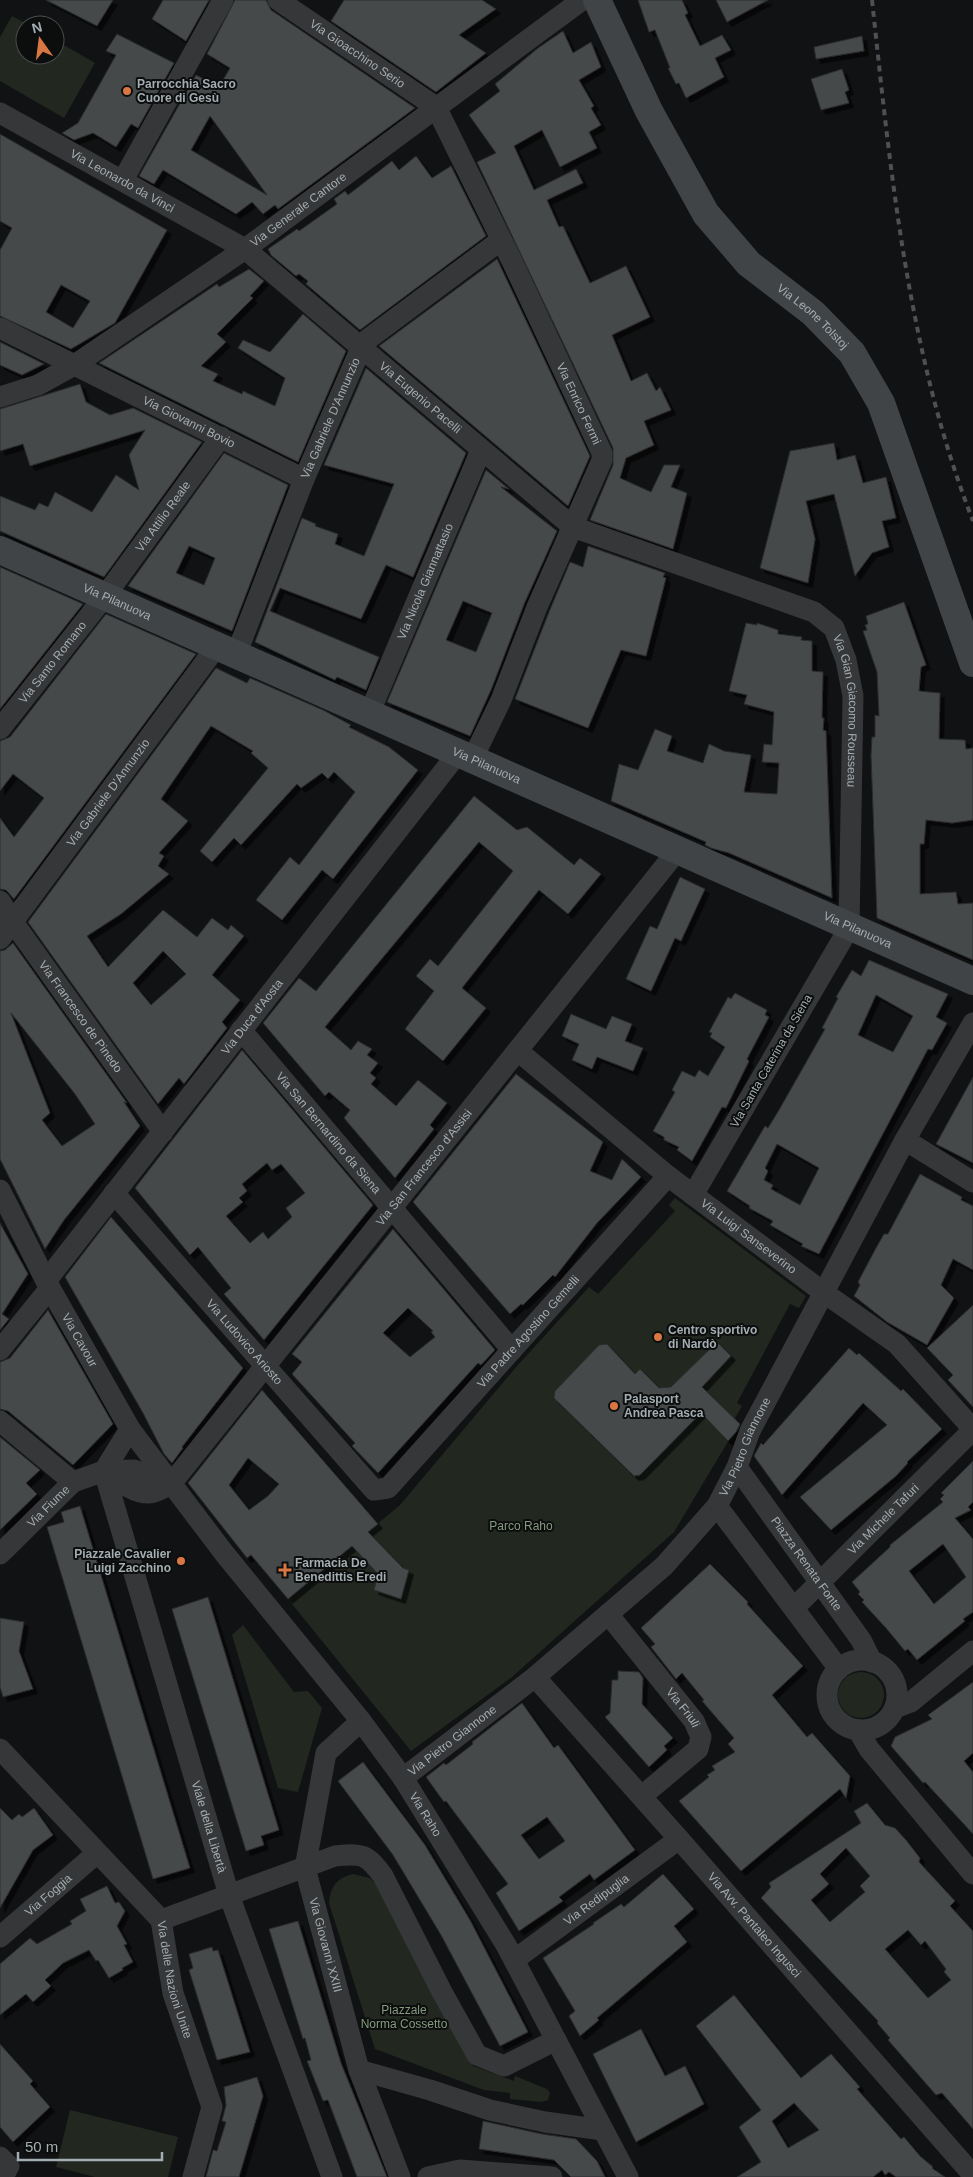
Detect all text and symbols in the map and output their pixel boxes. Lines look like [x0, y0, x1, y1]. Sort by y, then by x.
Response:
north arrow [15, 15, 65, 65]
street label: Via Gioacchino Serio [307, 17, 408, 91]
text: N [30, 18, 44, 36]
place label: Parrocchia Sacro Cuore di Gesù [137, 77, 236, 105]
marker: Parrocchia Sacro Cuore di Gesù [121, 85, 133, 97]
street label: Via Leonardo da Vinci [68, 146, 177, 216]
street label: Via Generale Cantore [248, 169, 349, 250]
street label: Via Leone Tolstoj [774, 281, 851, 352]
street label: Via Gabriele D'Annunzio [298, 355, 363, 481]
street label: Via Eugenio Pacelli [376, 359, 464, 436]
street label: Via Enrico Fermi [554, 360, 604, 447]
street label: Via Giovanni Bovio [140, 393, 238, 451]
street label: Via Attilio Reale [133, 478, 194, 554]
street label: Via Nicola Giannattasio [394, 521, 456, 642]
street label: Via Pilanuova [81, 581, 154, 623]
street label: Via Santo Romano [16, 618, 90, 706]
street label: Via Gian Giacomo Rousseau [830, 632, 860, 787]
street label: Via Gabriele D'Annunzio [64, 736, 153, 849]
street label: Via Pilanuova [450, 744, 523, 787]
street label: Via Pilanuova [821, 909, 894, 951]
street label: Via Francesco de Pinedo [36, 958, 125, 1076]
street label: Via Duca d'Aosta [218, 976, 286, 1057]
street label: Via Santa Caterina da Siena [727, 992, 815, 1130]
street label: Via San Bernardino da Siena [273, 1069, 384, 1197]
street label: Via San Francesco d'Assisi [373, 1107, 475, 1229]
street label: Via Luigi Sanseverino [698, 1196, 800, 1277]
street label: Via Padre Agostino Gemelli [474, 1273, 582, 1391]
street label: Via Ludovico Ariosto [203, 1296, 286, 1388]
street label: Via Cavour [59, 1311, 100, 1369]
place label: Centro sportivo di Nardò [668, 1323, 757, 1351]
marker: Centro sportivo di Nardò [652, 1331, 664, 1343]
place label: Palasport Andrea Pasca [624, 1392, 704, 1420]
street label: Via Pietro Giannone [716, 1395, 774, 1499]
marker: Palasport Andrea Pasca [608, 1400, 620, 1412]
street label: Via Michele Tafuri [845, 1481, 922, 1557]
street label: Via Fiume [24, 1482, 73, 1530]
street label: Piazza Renata Fonte [768, 1514, 845, 1614]
park label: Parco Raho [489, 1519, 553, 1533]
place label: Piazzale Cavalier Luigi Zacchino [74, 1547, 171, 1575]
marker: Piazzale Cavalier Luigi Zacchino [175, 1555, 187, 1567]
place label: Farmacia De Benedittis Eredi [295, 1556, 386, 1584]
marker: Farmacia De Benedittis Eredi [279, 1564, 291, 1576]
street label: Via Friuli [663, 1685, 703, 1729]
street label: Via Pietro Giannone [405, 1702, 499, 1779]
street label: Viale della Libertà [189, 1779, 229, 1875]
street label: Via Raho [407, 1790, 444, 1839]
street label: Via Avv. Pantaleo Ingusci [705, 1870, 804, 1980]
street label: Via Foggia [22, 1871, 75, 1919]
street label: Via Redipuglia [561, 1871, 632, 1928]
street label: Via Giovanni XXIII [306, 1896, 345, 1994]
street label: Via delle Nazioni Unite [154, 1920, 195, 2041]
park label: Piazzale Norma Cossetto [361, 2003, 448, 2031]
scale bar [18, 2130, 161, 2162]
text: 50 m [25, 2138, 58, 2155]

